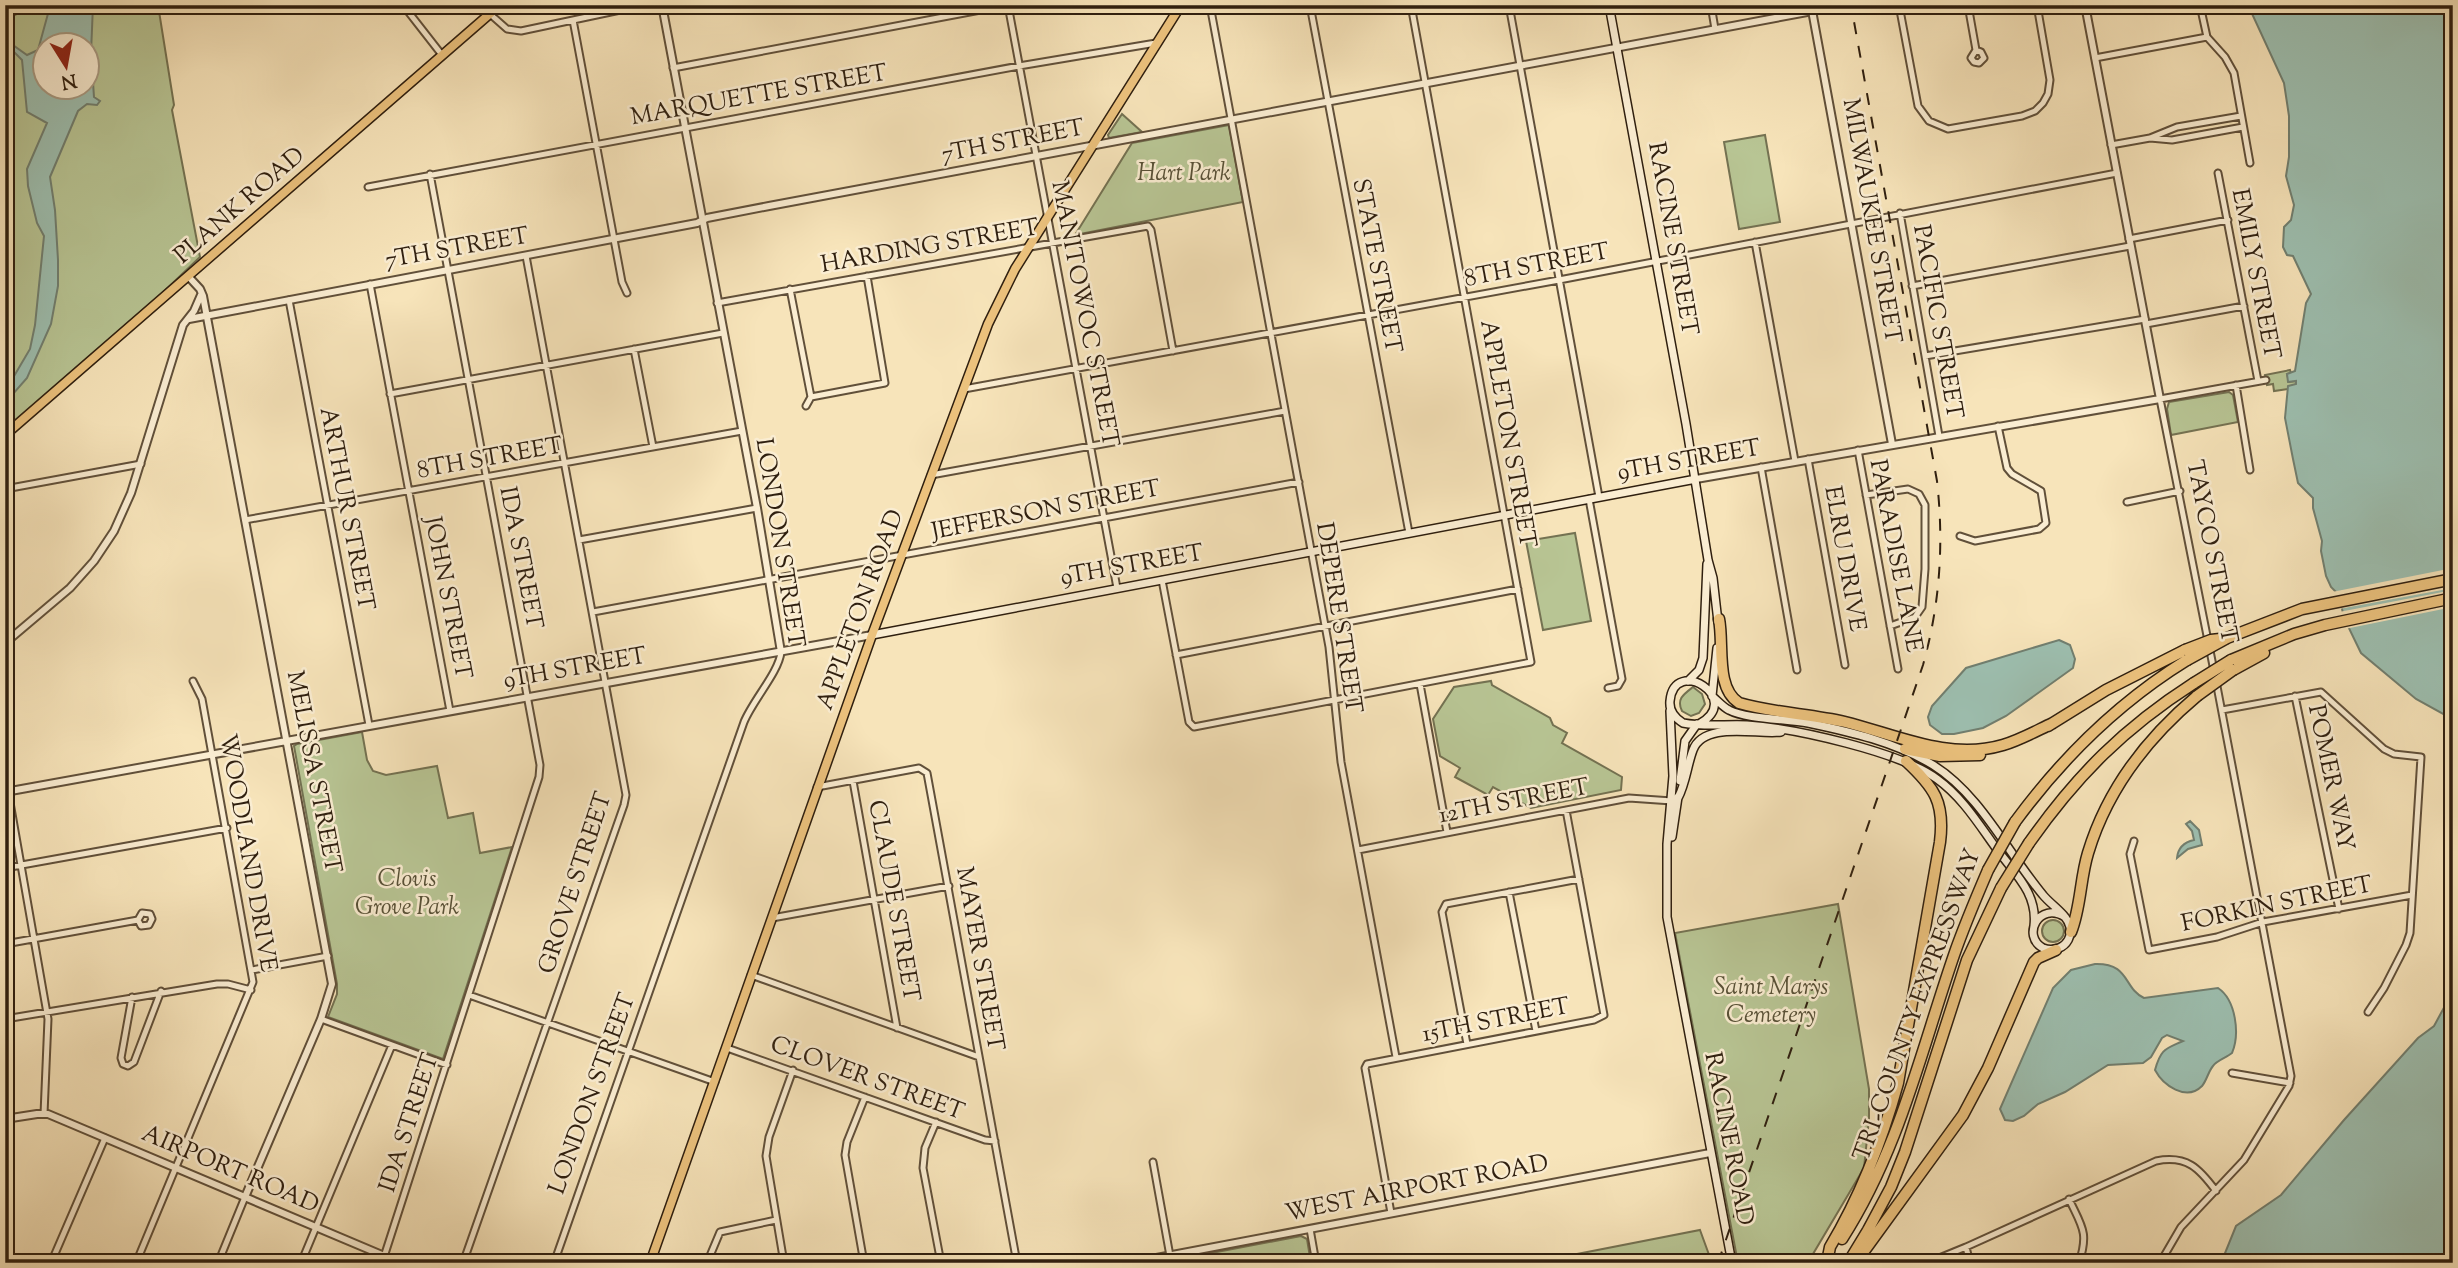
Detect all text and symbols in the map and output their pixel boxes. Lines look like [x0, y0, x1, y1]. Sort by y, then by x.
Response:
north arrow [32, 32, 102, 102]
street label: MARQUETTE STREET [628, 57, 890, 135]
text: N [59, 66, 79, 95]
street label: MILWAUKEE STREET [1833, 96, 1909, 346]
street label: 7TH STREET [939, 111, 1088, 173]
street label: PLANK ROAD [167, 140, 313, 272]
street label: RACINE STREET [1638, 140, 1706, 338]
park label: Hart Park [1137, 157, 1231, 191]
street label: STATE STREET [1342, 176, 1410, 356]
street label: MANITOWOC STREET [1041, 178, 1127, 450]
street label: EMILY STREET [2222, 186, 2288, 362]
street label: HARDING STREET [818, 211, 1042, 283]
street label: 7TH STREET [383, 220, 532, 278]
street label: PACIFIC STREET [1903, 222, 1971, 422]
street label: 8TH STREET [1461, 235, 1613, 297]
street label: APPLETON STREET [1470, 317, 1544, 551]
street label: ARTHUR STREET [310, 404, 382, 614]
street label: 8TH STREET [415, 429, 566, 489]
street label: 9TH STREET [1615, 432, 1763, 490]
street label: LONDON STREET [746, 436, 812, 650]
street label: PARADISE LANE [1860, 457, 1930, 656]
street label: TAYCO STREET [2177, 457, 2245, 647]
street label: JEFFERSON STREET [927, 472, 1163, 550]
street label: ELRU DRIVE [1814, 483, 1874, 635]
street label: IDA STREET [490, 484, 551, 632]
street label: APPLETON ROAD [809, 505, 913, 715]
street label: JOHN STREET [414, 512, 479, 682]
street label: DEPERE STREET [1306, 520, 1370, 716]
street label: 9TH STREET [1058, 537, 1206, 595]
street label: 9TH STREET [501, 640, 649, 698]
street label: MELISSA STREET [277, 668, 349, 876]
street label: POMER WAY [2298, 702, 2362, 854]
street label: WOODLAND DRIVE [209, 731, 285, 975]
street label: 12TH STREET [1436, 771, 1592, 833]
street label: GROVE STREET [531, 788, 621, 978]
street label: CLAUDE STREET [859, 797, 928, 1005]
street label: TRI-COUNTY EXPRESSWAY [1846, 844, 1990, 1166]
park label: Clovis Grove Park [355, 863, 459, 925]
street label: MAYER STREET [946, 864, 1012, 1054]
street label: FORKIN STREET [2178, 868, 2376, 942]
park label: Saint Marys Cemetery [1714, 971, 1828, 1033]
street label: LONDON STREET [541, 989, 645, 1199]
street label: 15TH STREET [1419, 990, 1573, 1052]
street label: CLOVER STREET [765, 1028, 969, 1130]
street label: IDA STREET [371, 1049, 449, 1197]
street label: RACINE ROAD [1695, 1049, 1761, 1229]
street label: AIRPORT ROAD [136, 1117, 324, 1223]
street label: WEST AIRPORT ROAD [1282, 1147, 1552, 1231]

